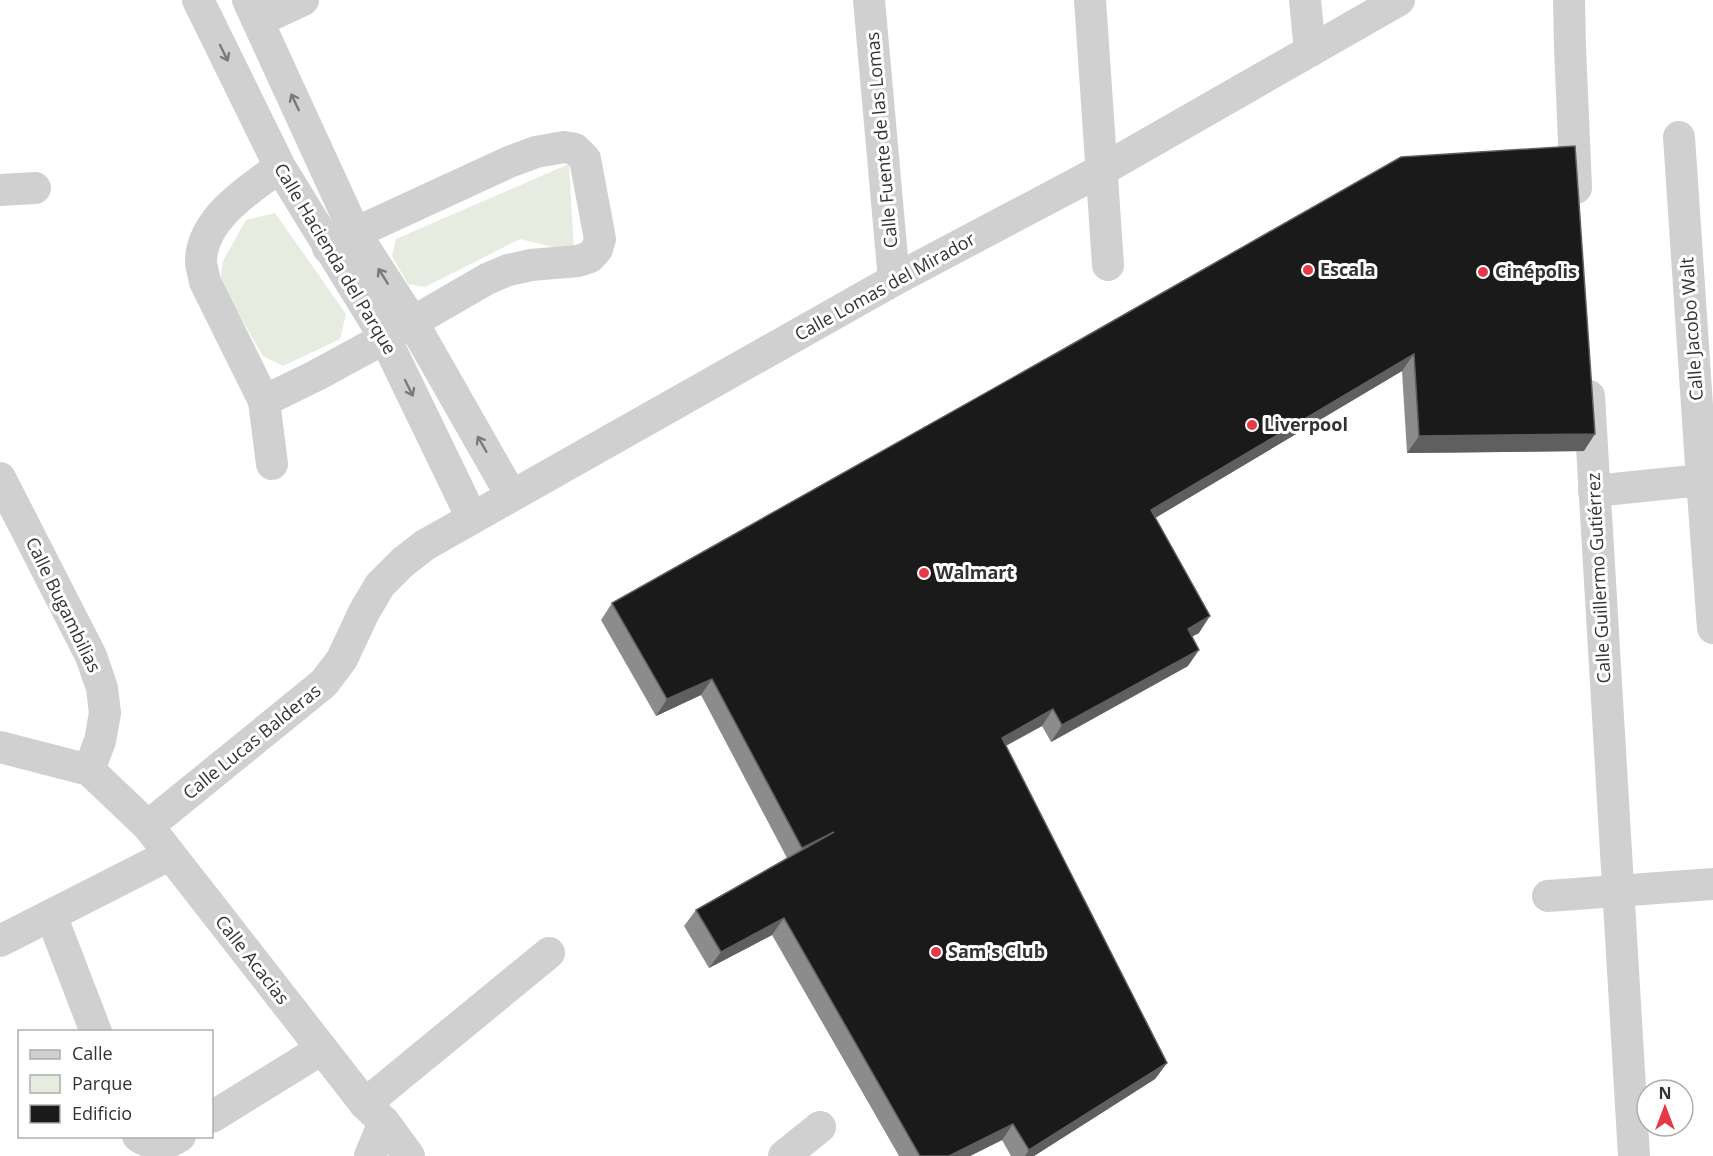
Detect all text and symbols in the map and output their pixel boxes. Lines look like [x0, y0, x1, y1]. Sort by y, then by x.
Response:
street label: Calle Fuente de las Lomas [860, 31, 902, 249]
one-way arrow [218, 43, 230, 61]
one-way arrow [289, 94, 301, 112]
street label: Calle Hacienda del Parque [269, 158, 403, 359]
street label: Calle Lomas del Mirador [790, 226, 980, 346]
place label: Escala [1320, 257, 1376, 281]
street label: Calle Jacobo Walt [1674, 257, 1708, 402]
place label: Cinépolis [1495, 259, 1577, 283]
marker: Escala [1301, 263, 1315, 277]
marker: Cinépolis [1476, 265, 1490, 279]
one-way arrow [377, 268, 389, 285]
one-way arrow [404, 379, 416, 397]
place label: Liverpool [1264, 412, 1348, 436]
marker: Liverpool [1245, 418, 1259, 432]
one-way arrow [476, 436, 488, 453]
street label: Calle Guillermo Gutiérrez [1580, 472, 1616, 684]
street label: Calle Bugambilias [21, 533, 107, 676]
place label: Walmart [936, 560, 1014, 584]
marker: Walmart [917, 566, 931, 580]
street label: Calle Lucas Balderas [177, 678, 325, 804]
street label: Calle Acacias [210, 910, 295, 1009]
place label: Sam's Club [948, 939, 1045, 963]
marker: Sam's Club [929, 945, 943, 959]
legend [18, 1030, 213, 1138]
text: Calle [72, 1041, 113, 1065]
text: Parque [72, 1071, 132, 1095]
north arrow [1635, 1078, 1695, 1138]
text: N [1658, 1082, 1672, 1104]
text: Edificio [72, 1101, 132, 1125]

